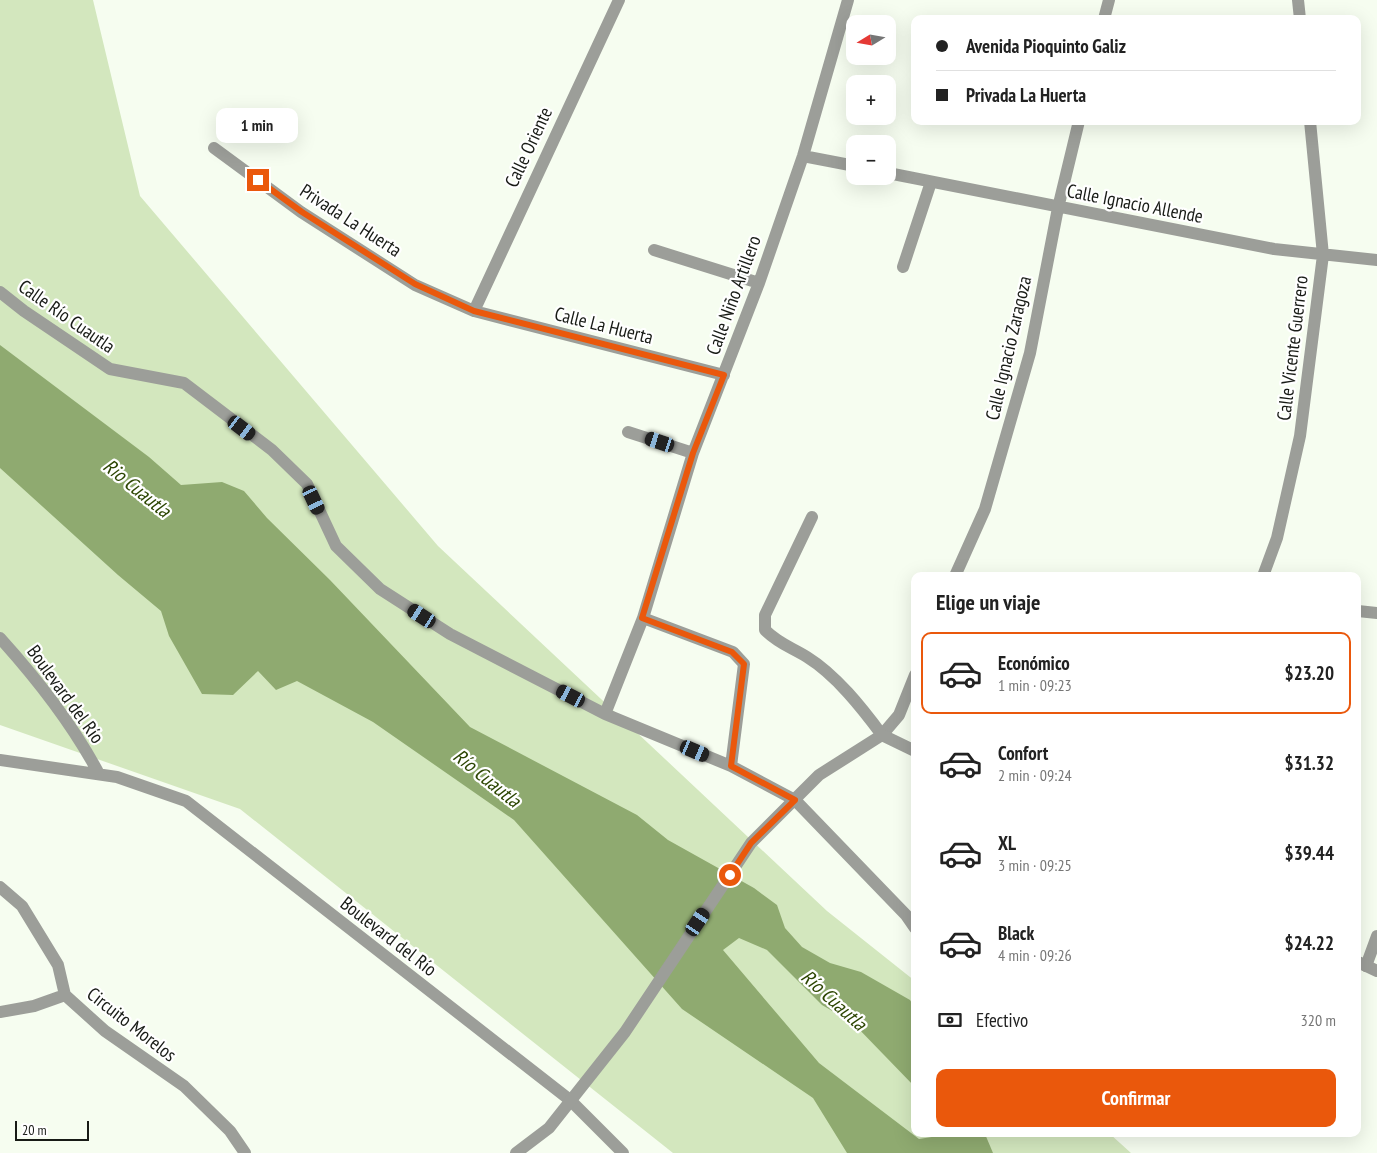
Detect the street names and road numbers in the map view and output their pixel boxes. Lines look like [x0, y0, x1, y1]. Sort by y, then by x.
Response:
street label: Calle Oriente [499, 103, 557, 191]
street label: Privada La Huerta [296, 178, 406, 262]
street label: Calle Ignacio Allende [1065, 178, 1205, 228]
street label: Calle Niño Artillero [700, 232, 766, 358]
street label: Calle Río Cuautla [14, 274, 120, 358]
street label: Calle Ignacio Zaragoza [980, 274, 1036, 422]
street label: Calle Vicente Guerrero [1271, 274, 1313, 422]
street label: Calle La Huerta [552, 301, 656, 349]
street label: Boulevard del Río [22, 640, 110, 748]
street label: Boulevard del Río [336, 891, 442, 981]
street label: Circuito Morelos [82, 982, 182, 1066]

